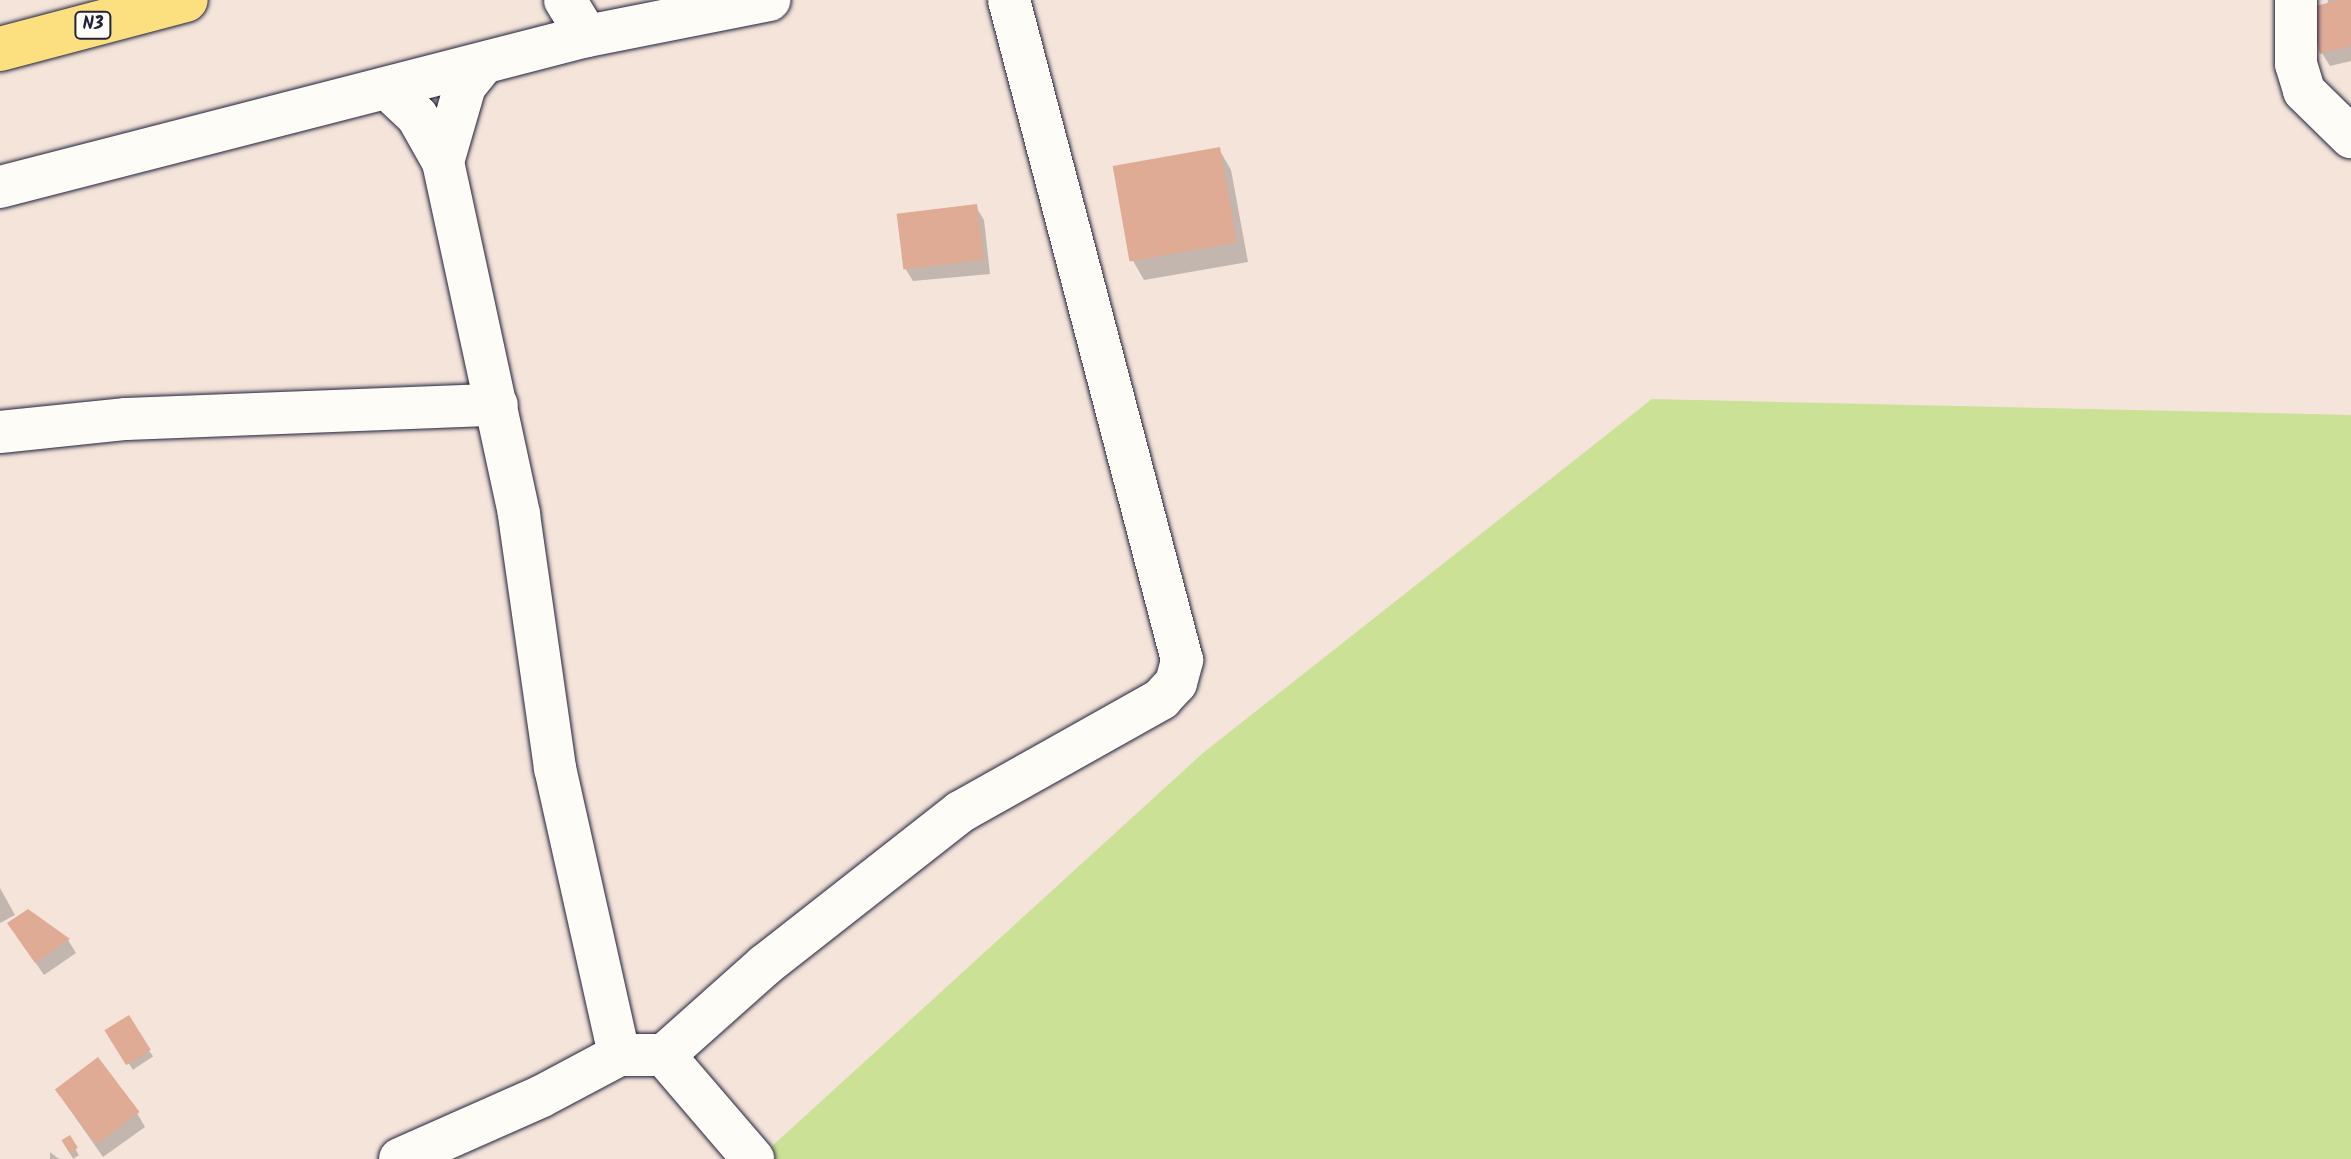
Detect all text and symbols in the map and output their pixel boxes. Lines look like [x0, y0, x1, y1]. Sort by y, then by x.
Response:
road number: N3 [73, 11, 113, 39]

